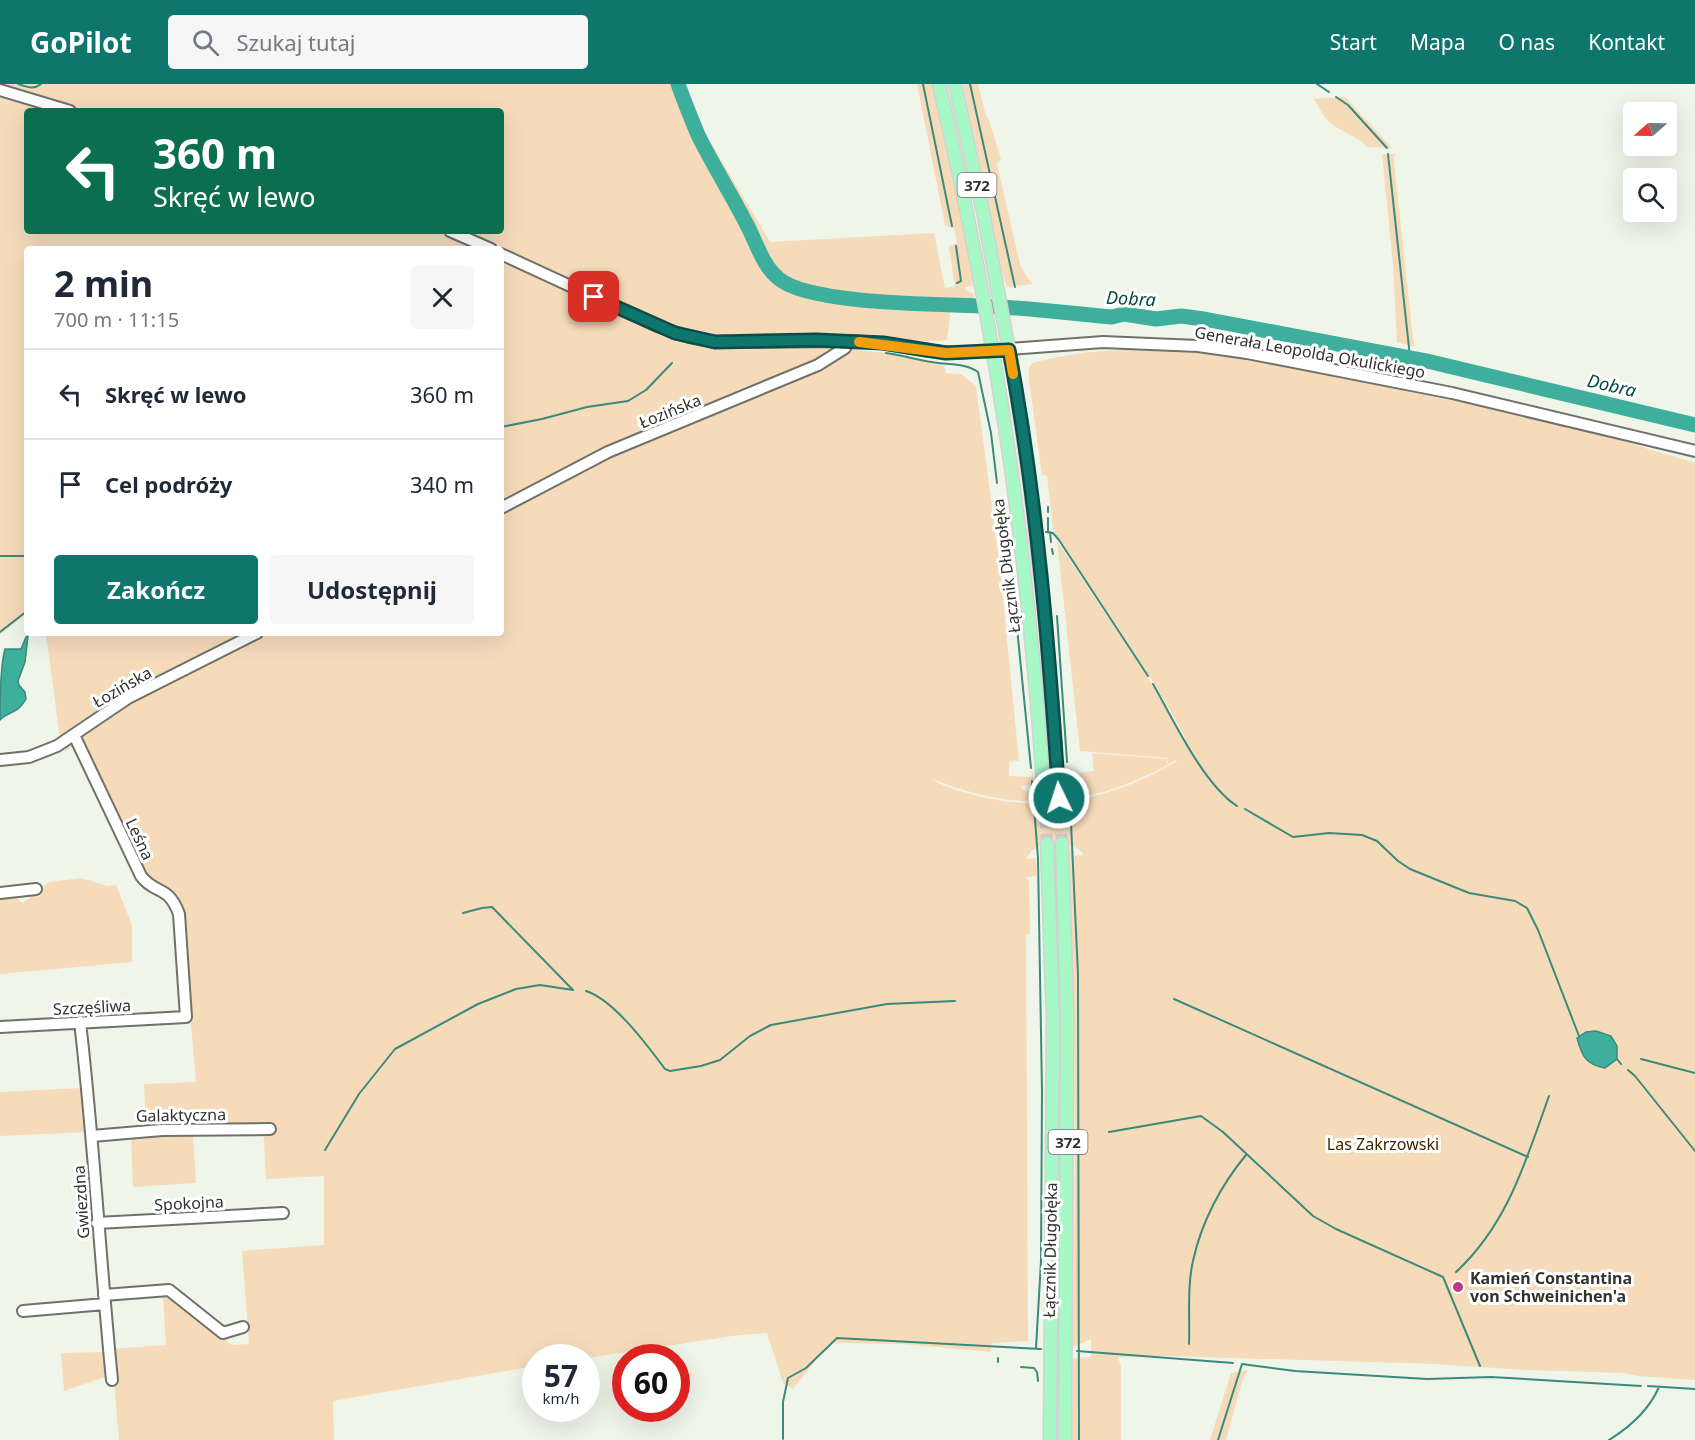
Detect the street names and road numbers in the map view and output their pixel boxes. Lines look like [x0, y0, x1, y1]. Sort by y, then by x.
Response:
road number: 372 [958, 173, 996, 197]
street label: Generała Leopolda Okulickiego [1193, 321, 1427, 383]
street label: Łozińska [636, 389, 704, 433]
street label: Łącznik Długołęka [987, 498, 1025, 634]
street label: Łozińska [89, 661, 155, 713]
street label: Leśna [121, 814, 159, 864]
street label: Szczęśliwa [52, 994, 132, 1020]
street label: Galaktyczna [136, 1103, 226, 1127]
road number: 372 [1048, 1130, 1088, 1154]
street label: Gwiezdna [67, 1165, 95, 1239]
street label: Łącznik Długołęka [1038, 1182, 1062, 1318]
street label: Spokojna [154, 1190, 224, 1216]

